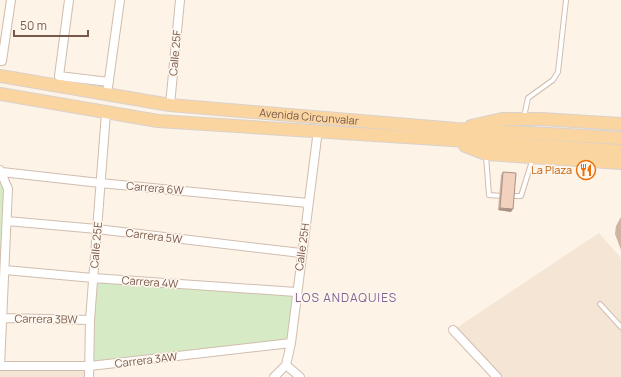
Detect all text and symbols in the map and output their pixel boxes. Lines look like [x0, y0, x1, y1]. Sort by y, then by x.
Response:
scale bar [14, 12, 88, 38]
text: 50 m [20, 17, 47, 34]
street label: Calle 25F [165, 29, 184, 76]
street label: Avenida Circunvalar [259, 105, 359, 128]
restaurant icon: La Plaza [575, 159, 597, 181]
place label: La Plaza [531, 162, 572, 177]
street label: Carrera 6W [126, 178, 185, 198]
street label: Calle 25E [86, 221, 105, 269]
street label: Calle 25H [291, 222, 312, 272]
street label: Carrera 5W [125, 225, 184, 247]
street label: Carrera 4W [121, 272, 180, 291]
district label: LOS ANDAQUIES [295, 289, 397, 306]
street label: Carrera 3BW [14, 310, 78, 327]
street label: Carrera 3AW [114, 348, 179, 371]

